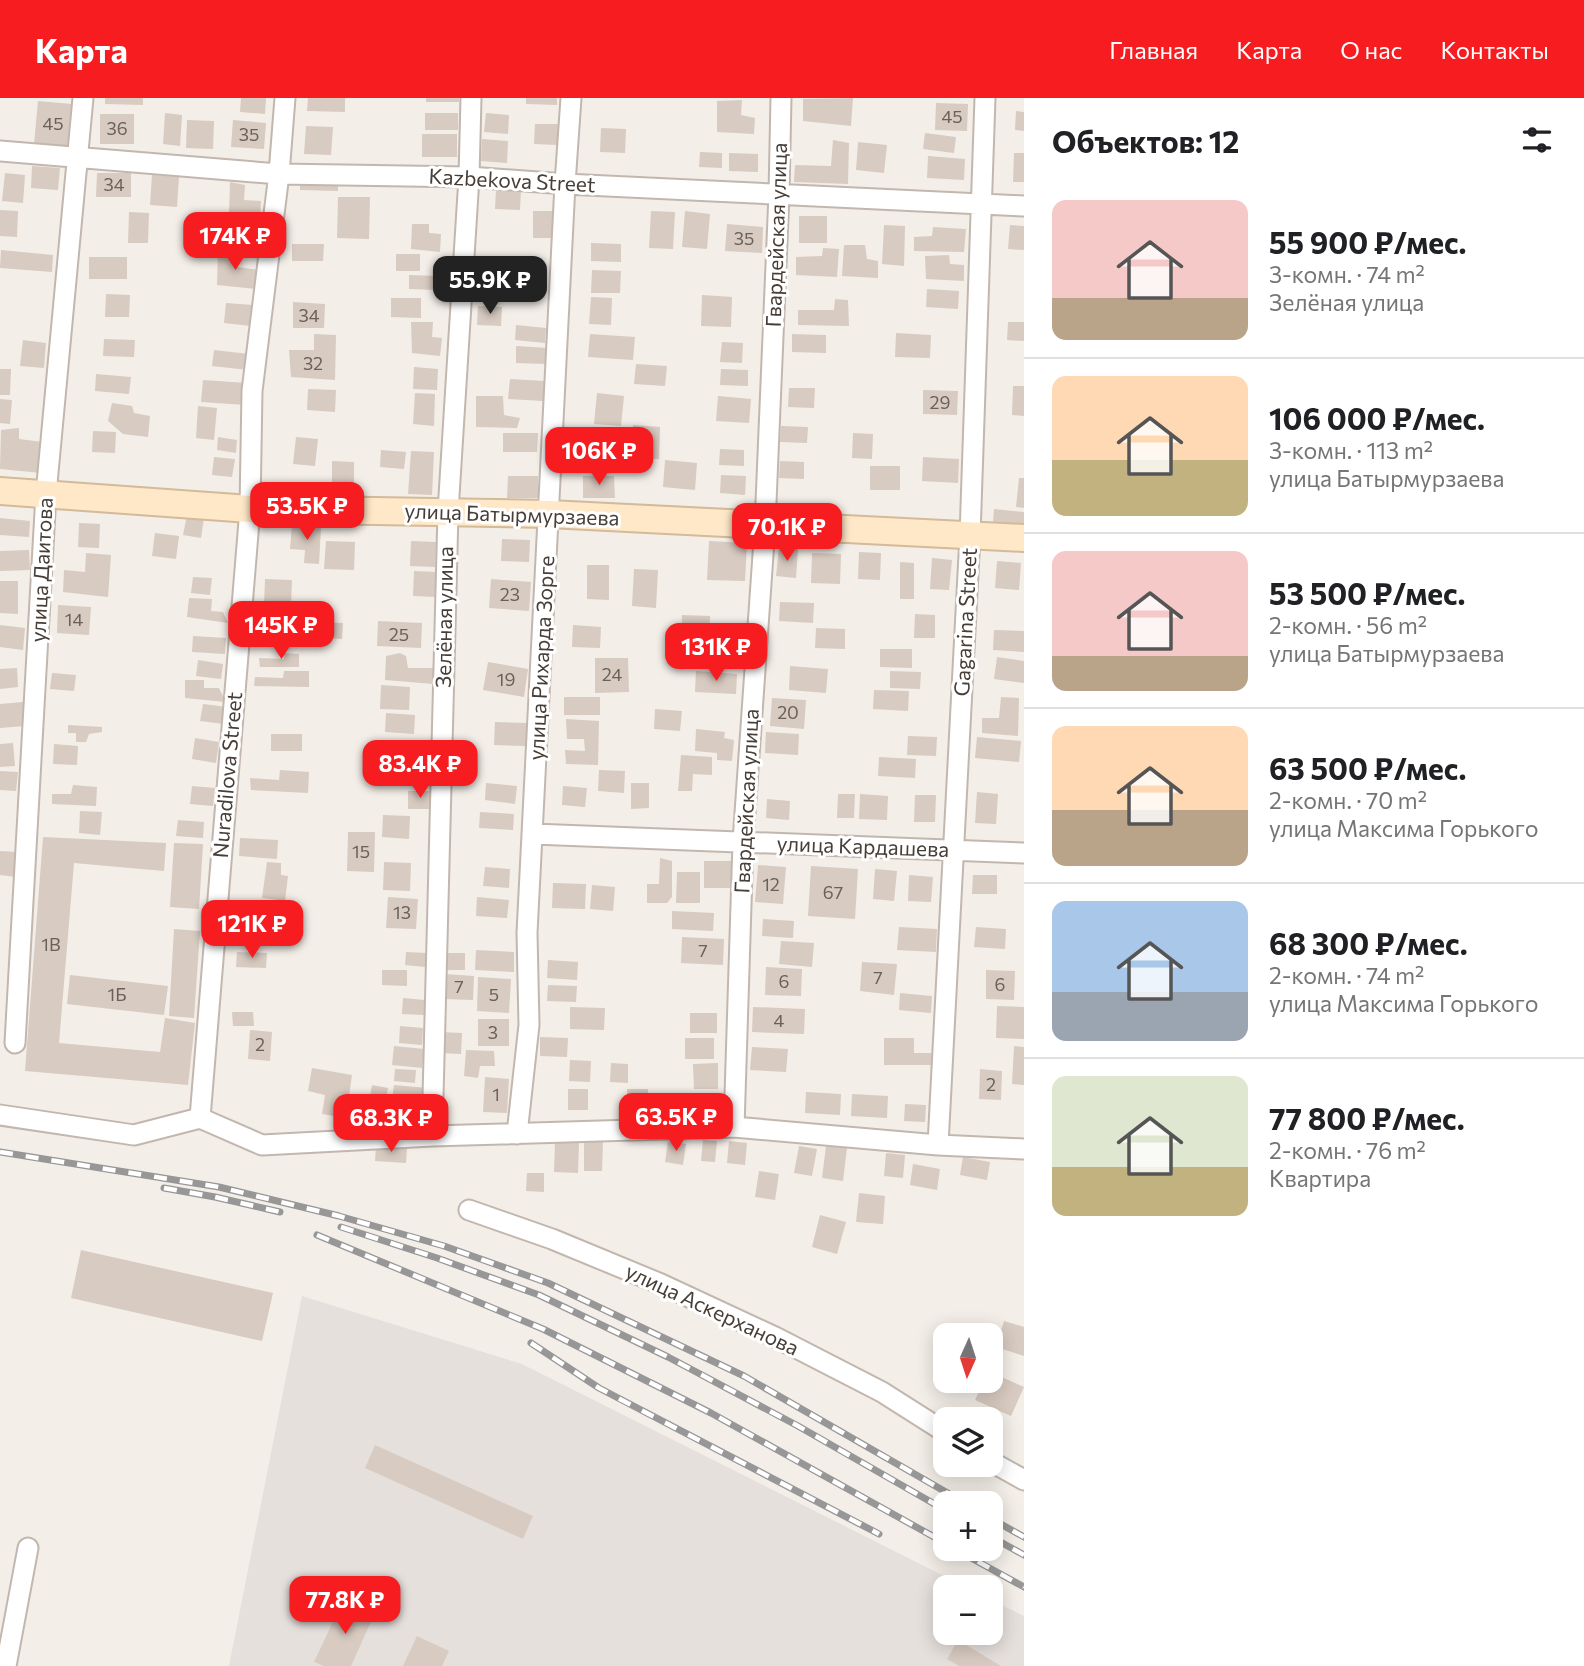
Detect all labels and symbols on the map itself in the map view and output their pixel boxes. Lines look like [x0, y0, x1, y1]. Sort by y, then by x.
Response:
house number: 45 [941, 105, 963, 127]
house number: 45 [42, 112, 64, 134]
house number: 36 [106, 117, 128, 139]
house number: 35 [239, 123, 259, 145]
street label: Гвардейская улица [760, 142, 791, 328]
street label: Kazbekova Street [428, 163, 596, 196]
house number: 34 [103, 173, 125, 195]
pin: 174K ₽ [178, 212, 292, 272]
house number: 35 [734, 227, 754, 249]
pin: 55.9K ₽ [425, 256, 555, 316]
house number: 34 [298, 304, 320, 326]
house number: 32 [303, 352, 323, 374]
house number: 29 [930, 391, 950, 413]
pin: 106K ₽ [542, 428, 656, 487]
pin: 53.5K ₽ [242, 482, 372, 542]
street label: улица Даитова [24, 497, 57, 643]
street label: улица Батырмурзаева [404, 497, 620, 530]
pin: 70.1K ₽ [722, 504, 852, 563]
street label: Зелёная улица [430, 546, 457, 688]
street label: Gagarina Street [948, 547, 981, 697]
street label: улица Рихарда Зорге [523, 555, 558, 761]
house number: 23 [500, 583, 520, 605]
pin: 145K ₽ [224, 602, 338, 661]
house number: 14 [65, 608, 83, 630]
house number: 25 [389, 623, 409, 645]
pin: 131K ₽ [659, 624, 773, 683]
house number: 24 [602, 663, 622, 685]
house number: 19 [497, 668, 515, 690]
street label: Nuradilova Street [207, 691, 246, 859]
house number: 20 [777, 701, 799, 723]
street label: Гвардейская улица [728, 708, 763, 894]
pin: 83.4K ₽ [355, 740, 485, 800]
street label: улица Кардашева [776, 830, 950, 861]
house number: 15 [352, 840, 370, 862]
house number: 12 [762, 873, 780, 895]
house number: 67 [823, 881, 843, 903]
pin: 121K ₽ [195, 900, 309, 960]
house number: 13 [393, 901, 411, 923]
house number: 1В [41, 933, 61, 955]
house number: 7 [698, 939, 708, 961]
house number: 7 [873, 966, 883, 988]
house number: 6 [779, 970, 789, 992]
house number: 6 [995, 973, 1005, 995]
house number: 7 [454, 975, 464, 997]
house number: 1Б [108, 983, 126, 1005]
house number: 5 [489, 983, 499, 1005]
house number: 4 [774, 1009, 785, 1031]
house number: 3 [488, 1021, 498, 1043]
house number: 2 [255, 1033, 265, 1055]
house number: 2 [986, 1073, 996, 1095]
house number: 1 [492, 1083, 500, 1105]
pin: 68.3K ₽ [326, 1094, 456, 1154]
pin: 63.5K ₽ [611, 1094, 741, 1153]
street label: улица Аскерханова [622, 1258, 803, 1360]
north arrow [933, 1323, 1003, 1393]
pin: 77.8K ₽ [280, 1576, 410, 1636]

